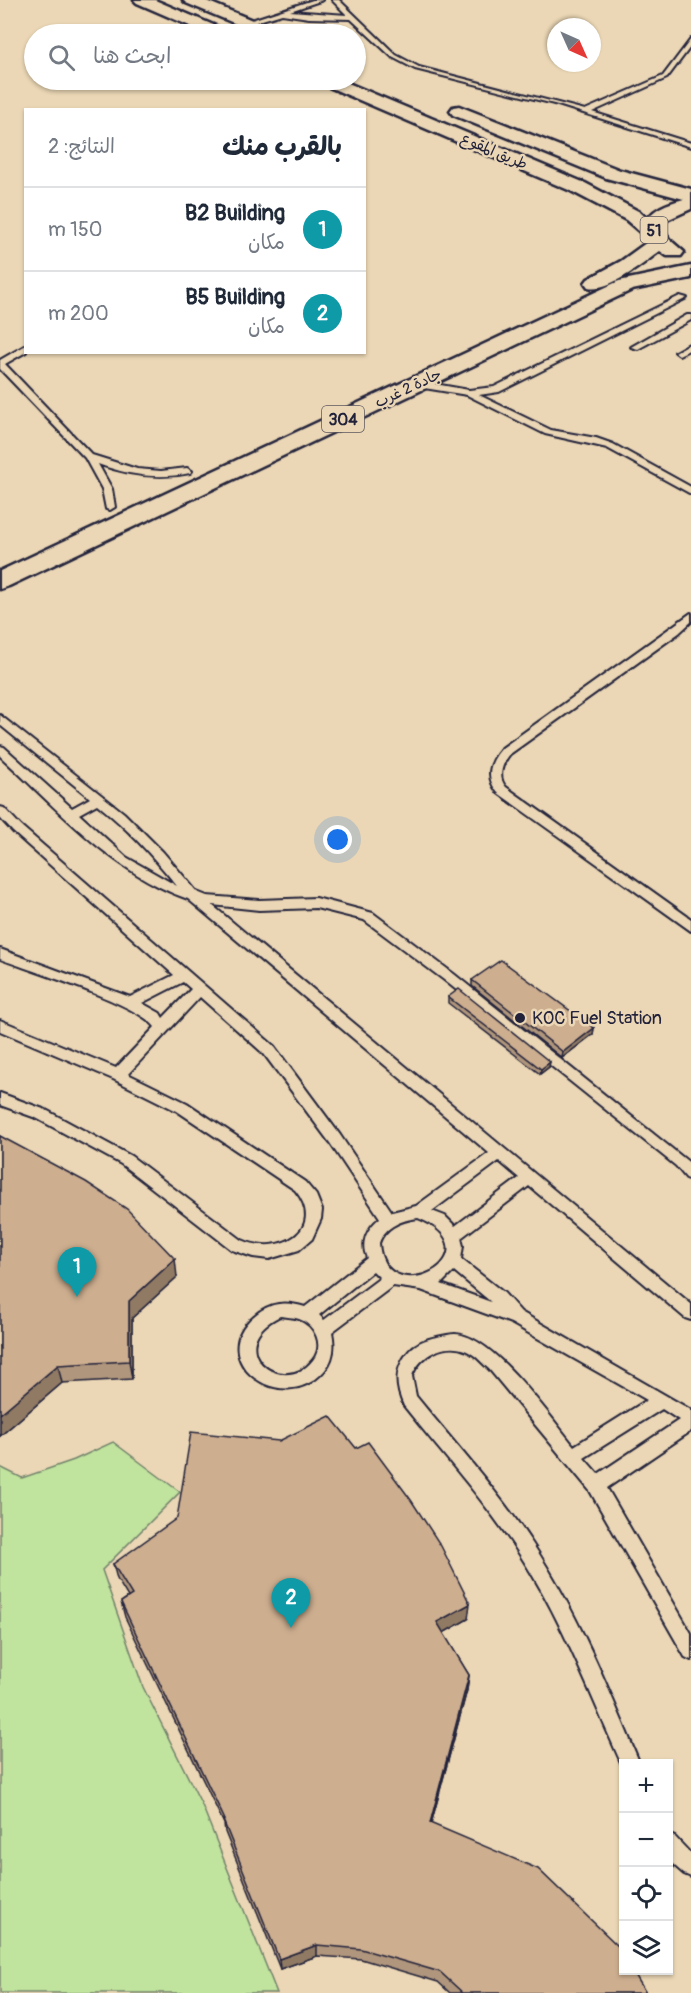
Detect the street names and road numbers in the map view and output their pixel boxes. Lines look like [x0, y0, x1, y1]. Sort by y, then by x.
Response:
street label: طريق المقوع [457, 129, 530, 174]
road number: 51 [640, 217, 668, 243]
street label: جادة 2 غرب [372, 365, 445, 412]
road number: 304 [322, 406, 364, 432]

